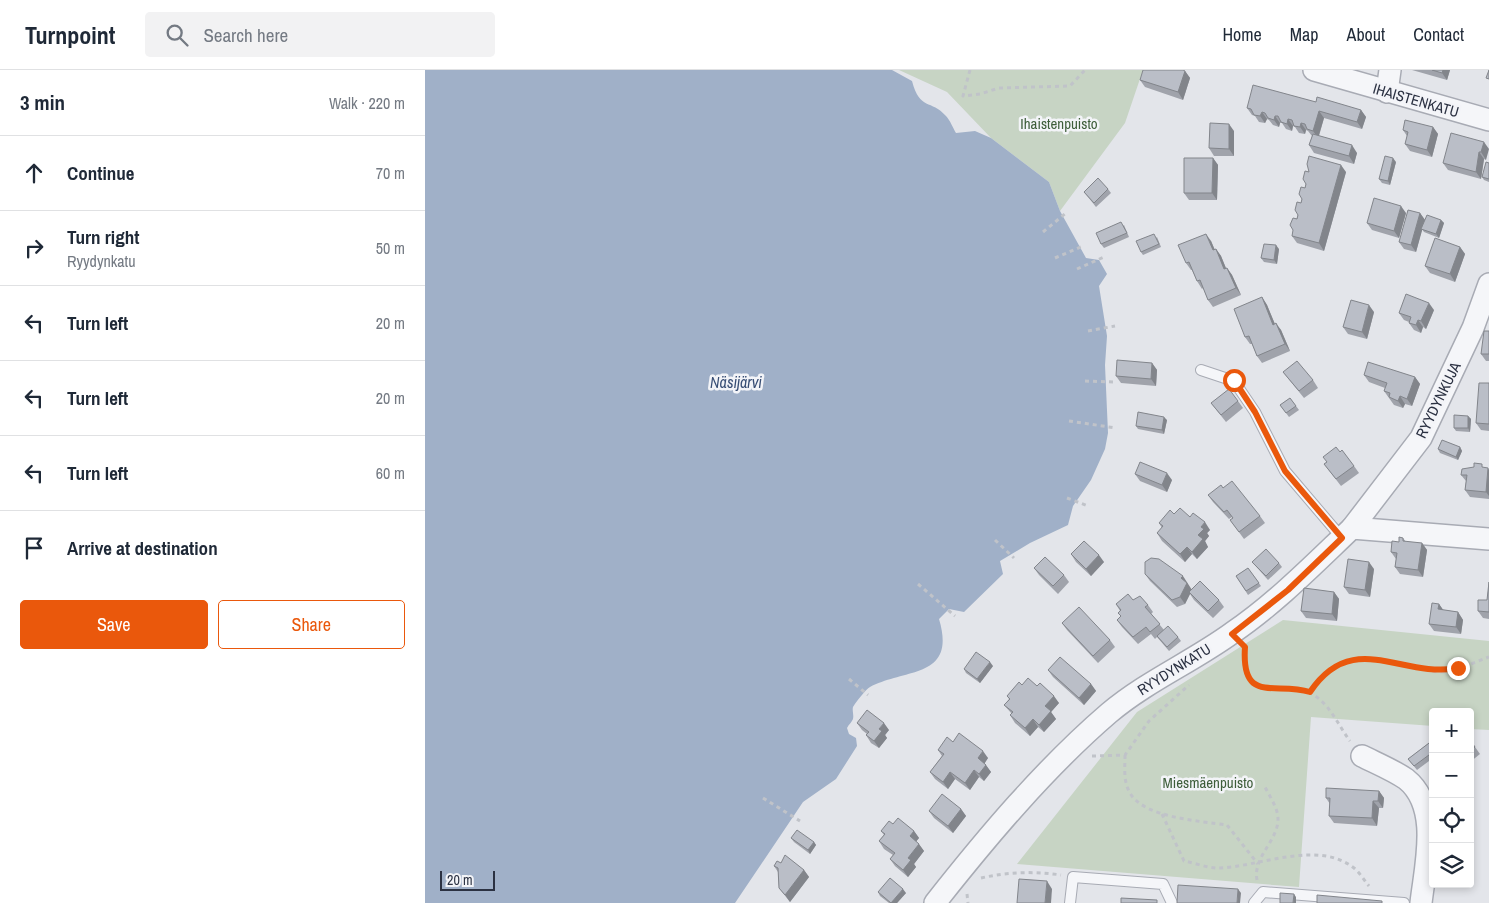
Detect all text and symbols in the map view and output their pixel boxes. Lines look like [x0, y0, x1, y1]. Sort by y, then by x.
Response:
search box [145, 12, 495, 57]
text: Turnpoint [25, 19, 115, 51]
icon: search [163, 21, 191, 49]
text: Search here [203, 22, 288, 48]
text: Home [1222, 22, 1262, 47]
text: Map [1290, 22, 1319, 47]
text: About [1347, 22, 1385, 47]
text: Contact [1413, 22, 1464, 47]
street label: IHAISTENKATU [1371, 78, 1461, 122]
text: 3 min [20, 88, 65, 117]
text: Walk · 220 m [329, 92, 405, 114]
park label: Ihaistenpuisto [1020, 113, 1098, 134]
icon: ahead [20, 159, 48, 187]
text: Continue [67, 160, 135, 186]
text: 70 m [376, 162, 405, 184]
text: Turn right [67, 224, 139, 250]
icon: right [20, 234, 48, 262]
text: 50 m [376, 237, 405, 259]
text: Ryydynkatu [67, 250, 136, 272]
icon: left [20, 309, 48, 337]
text: Turn left [67, 310, 128, 336]
text: 20 m [376, 312, 405, 334]
street label: RYYDYNKUJA [1410, 358, 1466, 442]
route start [1223, 369, 1246, 392]
water label: Näsijärvi [710, 371, 762, 393]
icon: left [20, 384, 48, 412]
text: Turn left [67, 385, 128, 411]
text: 20 m [376, 387, 405, 409]
icon: left [20, 459, 48, 487]
text: Turn left [67, 460, 128, 486]
text: 60 m [376, 462, 405, 484]
icon: arrive [20, 534, 48, 562]
text: Arrive at destination [67, 535, 218, 561]
button: Save [20, 600, 208, 649]
button: Share [218, 600, 405, 649]
street label: RYYDYNKATU [1133, 638, 1215, 700]
route end [1447, 657, 1470, 680]
map controls [1429, 708, 1474, 888]
button: + [1429, 708, 1474, 753]
button: − [1429, 753, 1474, 798]
park label: Miesmäenpuisto [1163, 772, 1254, 793]
button: locate [1429, 798, 1474, 843]
button: layers [1429, 843, 1474, 888]
scale bar [440, 868, 495, 891]
text: 20 m [447, 871, 473, 889]

